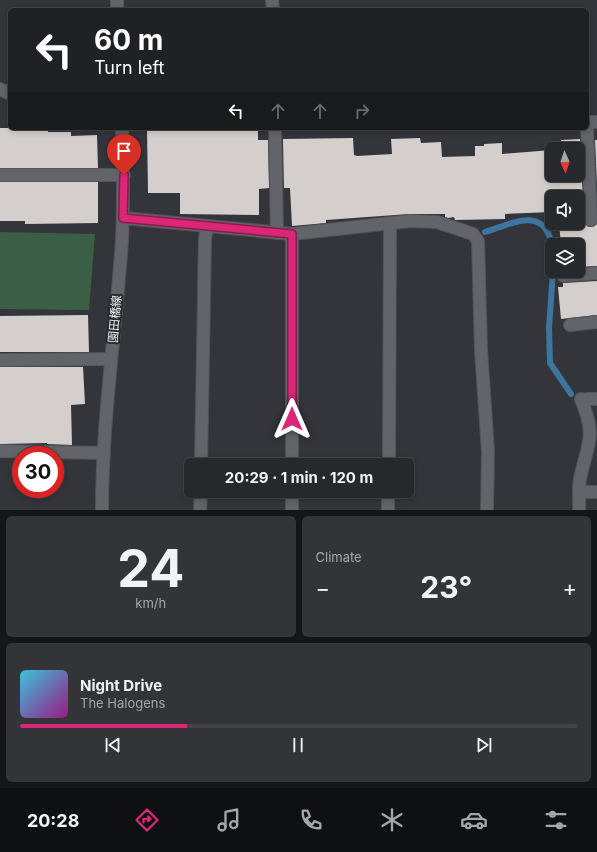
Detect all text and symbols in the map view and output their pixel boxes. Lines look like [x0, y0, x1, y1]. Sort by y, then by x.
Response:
text: 60 m [94, 23, 163, 57]
icon: left [28, 24, 80, 76]
text: Turn left [94, 57, 164, 78]
icon: left [225, 100, 247, 122]
icon: ahead [267, 100, 289, 122]
icon: ahead [309, 100, 331, 122]
icon: right [351, 100, 373, 122]
pin [107, 134, 141, 175]
icon: arrive [113, 140, 135, 162]
north arrow [545, 142, 585, 182]
map controls [545, 142, 585, 278]
button: sound [545, 190, 585, 230]
button: layers [545, 238, 585, 278]
street label: 園田橋線 [105, 294, 124, 344]
position arrow [271, 398, 313, 440]
speed limit sign: 30 [12, 446, 64, 498]
text: 20:29 · 1 min · 120 m [225, 468, 373, 487]
text: 24 [117, 537, 184, 600]
text: Climate [316, 549, 362, 565]
text: 23° [420, 569, 472, 605]
text: − [316, 575, 330, 601]
text: + [562, 575, 577, 601]
text: km/h [135, 595, 166, 611]
text: Night Drive [80, 676, 162, 695]
text: The Halogens [80, 695, 165, 711]
icon: previous [102, 734, 124, 756]
icon: pause [287, 734, 309, 756]
icon: next [473, 734, 495, 756]
icon: directions [133, 806, 161, 834]
icon: music [215, 806, 243, 834]
icon: phone [297, 806, 325, 834]
icon: climate [378, 806, 406, 834]
icon: car [460, 806, 488, 834]
icon: filters [542, 806, 570, 834]
text: 20:28 [27, 810, 79, 831]

